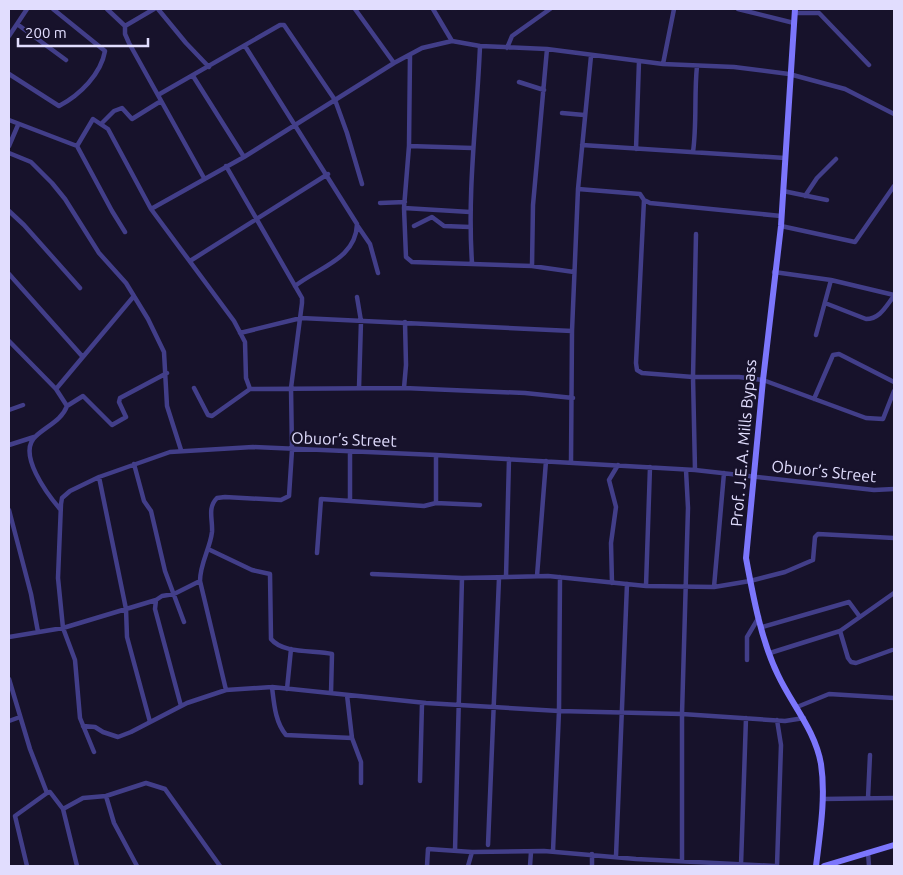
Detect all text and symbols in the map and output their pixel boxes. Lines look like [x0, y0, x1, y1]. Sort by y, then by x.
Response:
scale bar [18, 15, 148, 47]
text: 200 m [25, 24, 67, 41]
street label: Prof. J.E.A. Mills Bypass [727, 359, 759, 527]
street label: Obuor’s Street [291, 428, 398, 450]
street label: Obuor’s Street [771, 457, 878, 486]

